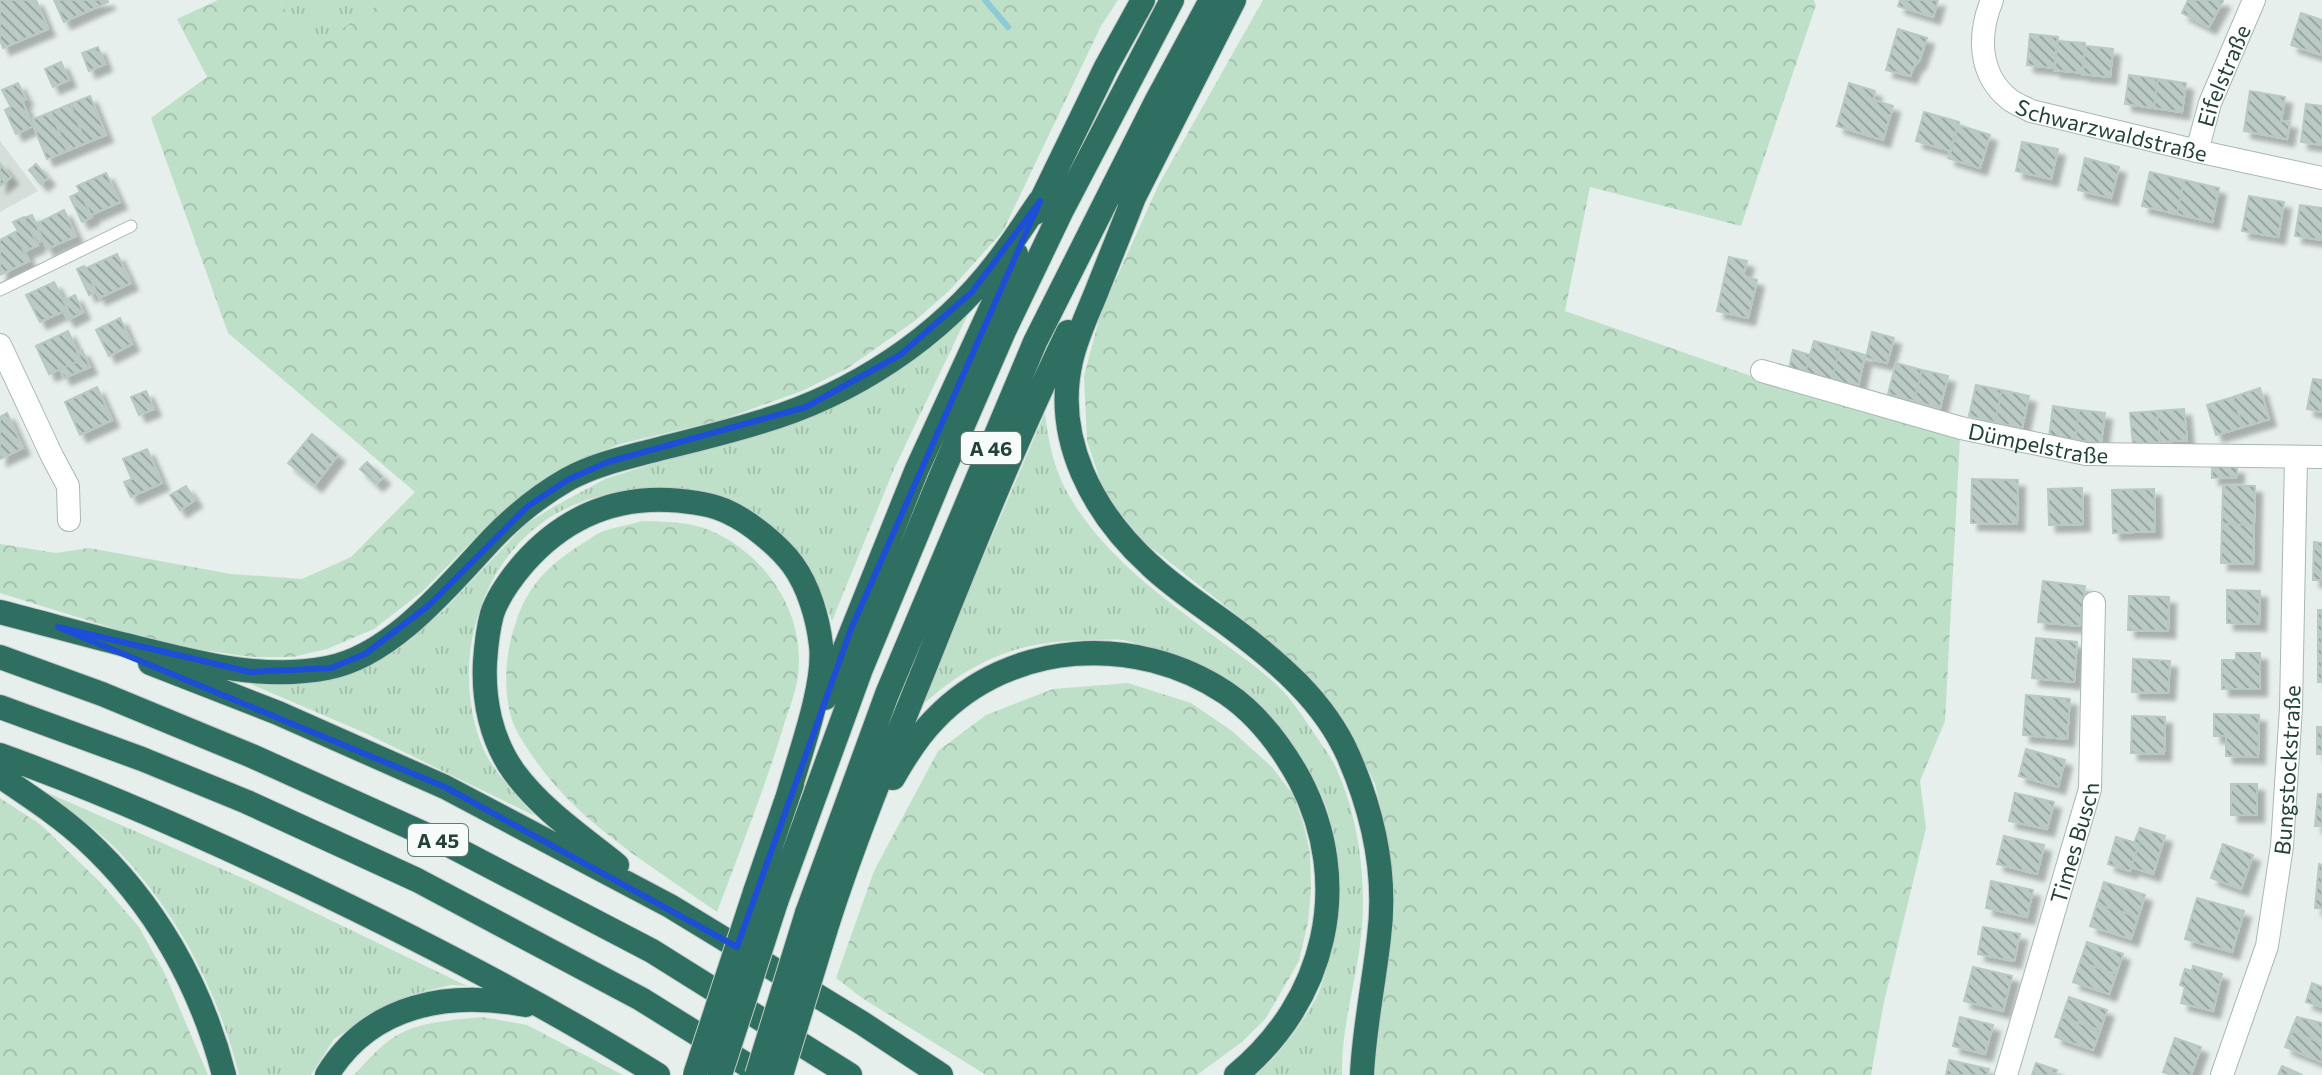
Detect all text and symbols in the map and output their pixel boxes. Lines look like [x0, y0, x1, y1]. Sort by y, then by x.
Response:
street label: Eifelstraße [2191, 20, 2256, 129]
street label: Schwarzwaldstraße [2012, 92, 2210, 166]
street label: Dümpelstraße [1966, 416, 2108, 468]
road number: A 46 [961, 432, 1021, 464]
street label: Bungstockstraße [2267, 685, 2305, 857]
street label: Times Busch [2044, 782, 2104, 906]
road number: A 45 [408, 824, 468, 856]

